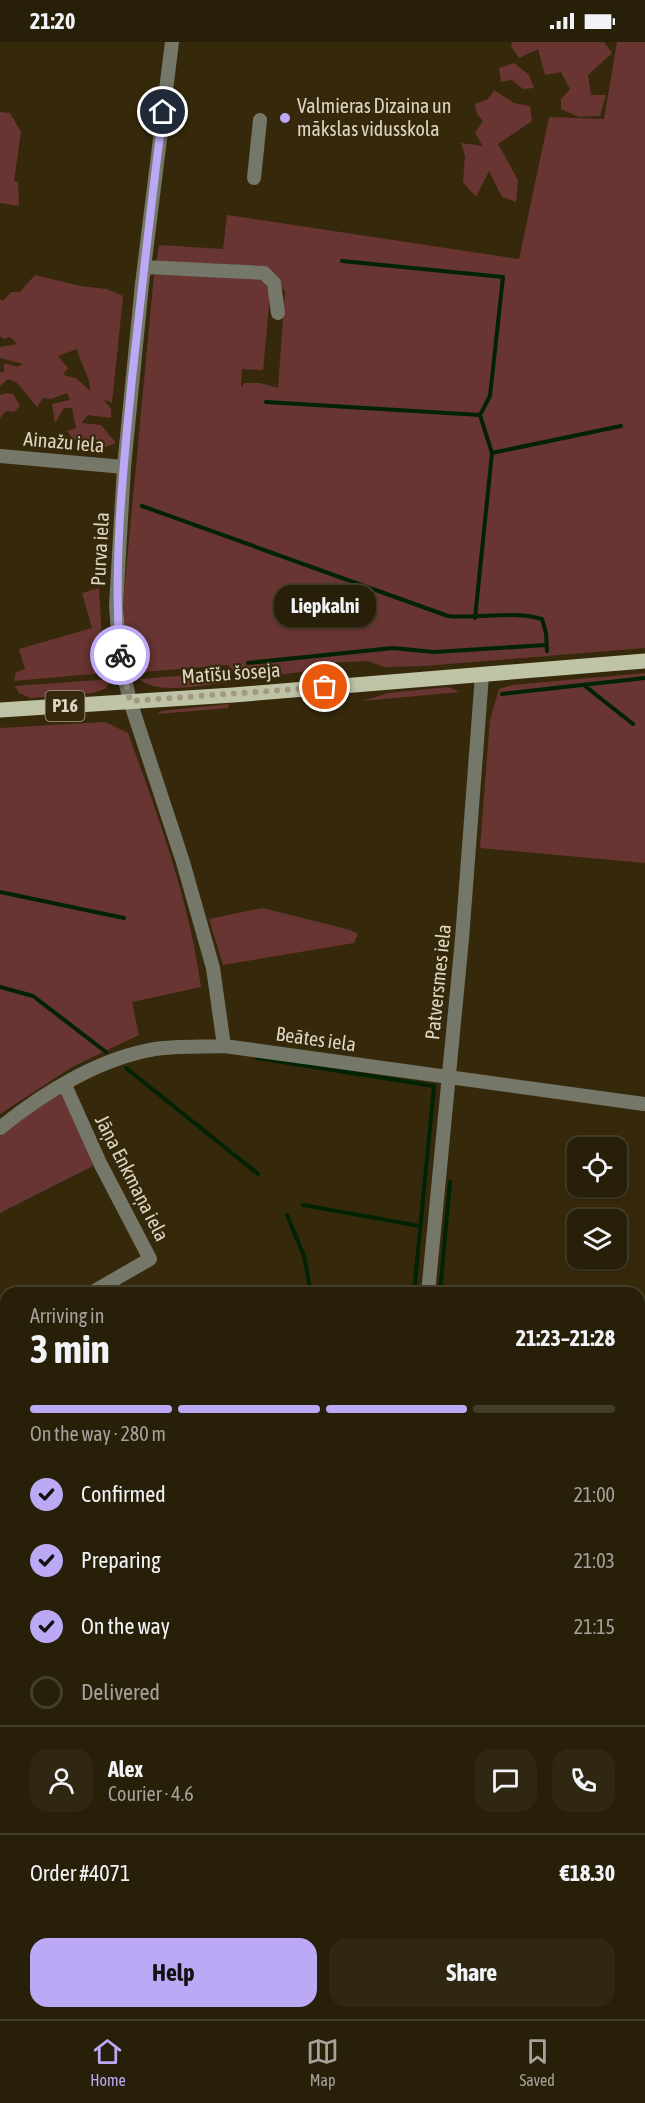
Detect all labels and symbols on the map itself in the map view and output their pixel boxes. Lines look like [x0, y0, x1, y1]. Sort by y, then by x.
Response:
pin [137, 86, 188, 137]
place label: Valmieras Dizaina un mākslas vidusskola [297, 94, 451, 140]
marker: Valmieras Dizaina un mākslas vidusskola [278, 111, 292, 125]
street label: Ainažu iela [23, 427, 106, 457]
street label: Purva iela [86, 512, 113, 586]
callout: Liepkalni [274, 585, 376, 627]
courier [90, 625, 150, 685]
street label: Matīšu šoseja [181, 658, 281, 687]
pin [299, 661, 350, 712]
road number: P16 [46, 691, 84, 721]
street label: Patversmes iela [420, 923, 455, 1041]
street label: Beātes iela [275, 1022, 358, 1056]
street label: Jāņa Enkmaņa iela [91, 1111, 174, 1245]

